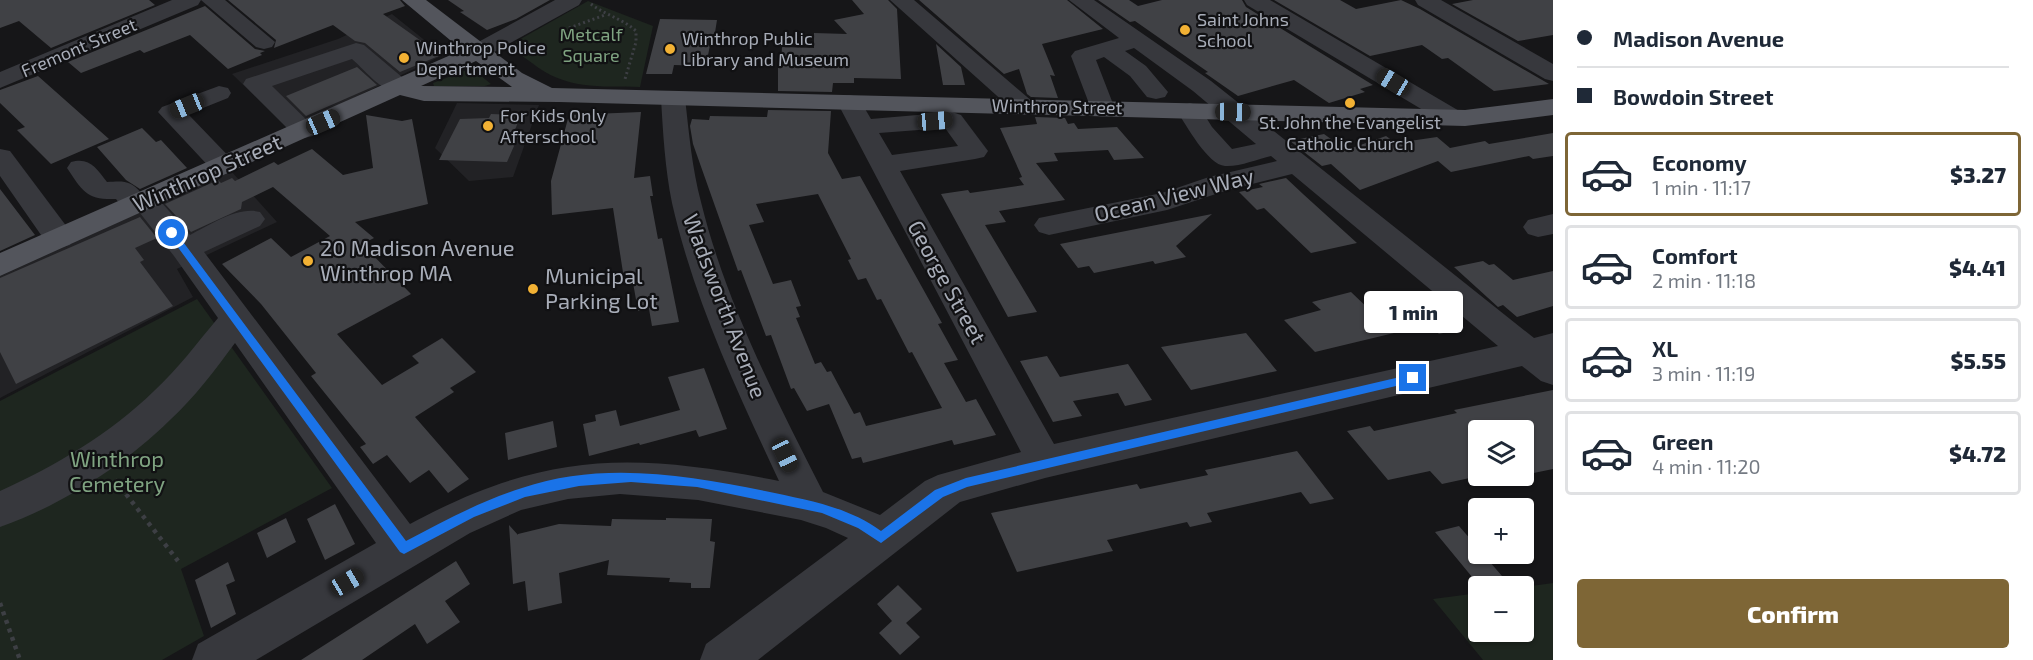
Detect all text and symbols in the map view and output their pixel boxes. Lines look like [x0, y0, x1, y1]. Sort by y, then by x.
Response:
place label: Saint Johns School [1197, 8, 1289, 51]
street label: Fremont Street [18, 13, 140, 81]
park label: Metcalf Square [559, 23, 624, 66]
marker: Saint Johns School [1178, 23, 1192, 37]
text: Madison Avenue [1613, 25, 1784, 51]
place label: Winthrop Public Library and Museum [682, 27, 849, 70]
place label: Winthrop Police Department [416, 36, 546, 79]
marker: Winthrop Public Library and Museum [663, 42, 677, 56]
marker: Winthrop Police Department [397, 51, 411, 65]
car [1373, 65, 1413, 99]
text: Bowdoin Street [1613, 83, 1774, 109]
car [167, 91, 207, 121]
street label: Winthrop Street [991, 94, 1123, 118]
marker: St. John the Evangelist Catholic Church [1343, 96, 1357, 110]
car [1215, 103, 1251, 121]
place label: For Kids Only Afterschool [500, 104, 606, 147]
car [303, 106, 343, 138]
car [916, 110, 954, 132]
place label: St. John the Evangelist Catholic Church [1259, 111, 1441, 154]
marker: For Kids Only Afterschool [481, 119, 495, 133]
street label: Winthrop Street [128, 128, 285, 217]
icon: car [1580, 147, 1634, 201]
text: Economy [1652, 149, 1747, 175]
text: $3.27 [1950, 161, 2006, 187]
street label: Ocean View Way [1091, 162, 1257, 226]
text: 1 min · 11:17 [1652, 175, 1751, 199]
street label: Wadsworth Avenue [679, 210, 773, 401]
street label: George Street [903, 215, 992, 348]
route start [158, 219, 185, 246]
place label: 20 Madison Avenue Winthrop MA [320, 234, 515, 285]
icon: car [1580, 240, 1634, 294]
text: Comfort [1652, 242, 1737, 268]
marker: 20 Madison Avenue Winthrop MA [301, 254, 315, 268]
text: $4.41 [1949, 254, 2006, 280]
place label: Municipal Parking Lot [545, 262, 658, 313]
text: 2 min · 11:18 [1652, 268, 1756, 292]
marker: Municipal Parking Lot [526, 282, 540, 296]
callout: 1 min [1364, 291, 1462, 333]
text: 1 min [1389, 300, 1438, 324]
icon: car [1580, 333, 1634, 387]
text: XL [1652, 335, 1678, 361]
text: $5.55 [1950, 347, 2006, 373]
text: 3 min · 11:19 [1652, 361, 1755, 385]
route end [1399, 364, 1426, 391]
map controls [1468, 420, 1534, 642]
button: layers [1468, 420, 1534, 486]
icon: car [1580, 426, 1634, 480]
text: Green [1652, 428, 1714, 454]
car [769, 435, 801, 475]
text: $4.72 [1949, 440, 2006, 466]
park label: Winthrop Cemetery [69, 445, 165, 496]
text: 4 min · 11:20 [1652, 454, 1760, 478]
button: + [1468, 498, 1534, 564]
car [327, 565, 367, 599]
button: − [1468, 576, 1534, 642]
button: Confirm [1577, 579, 2009, 648]

